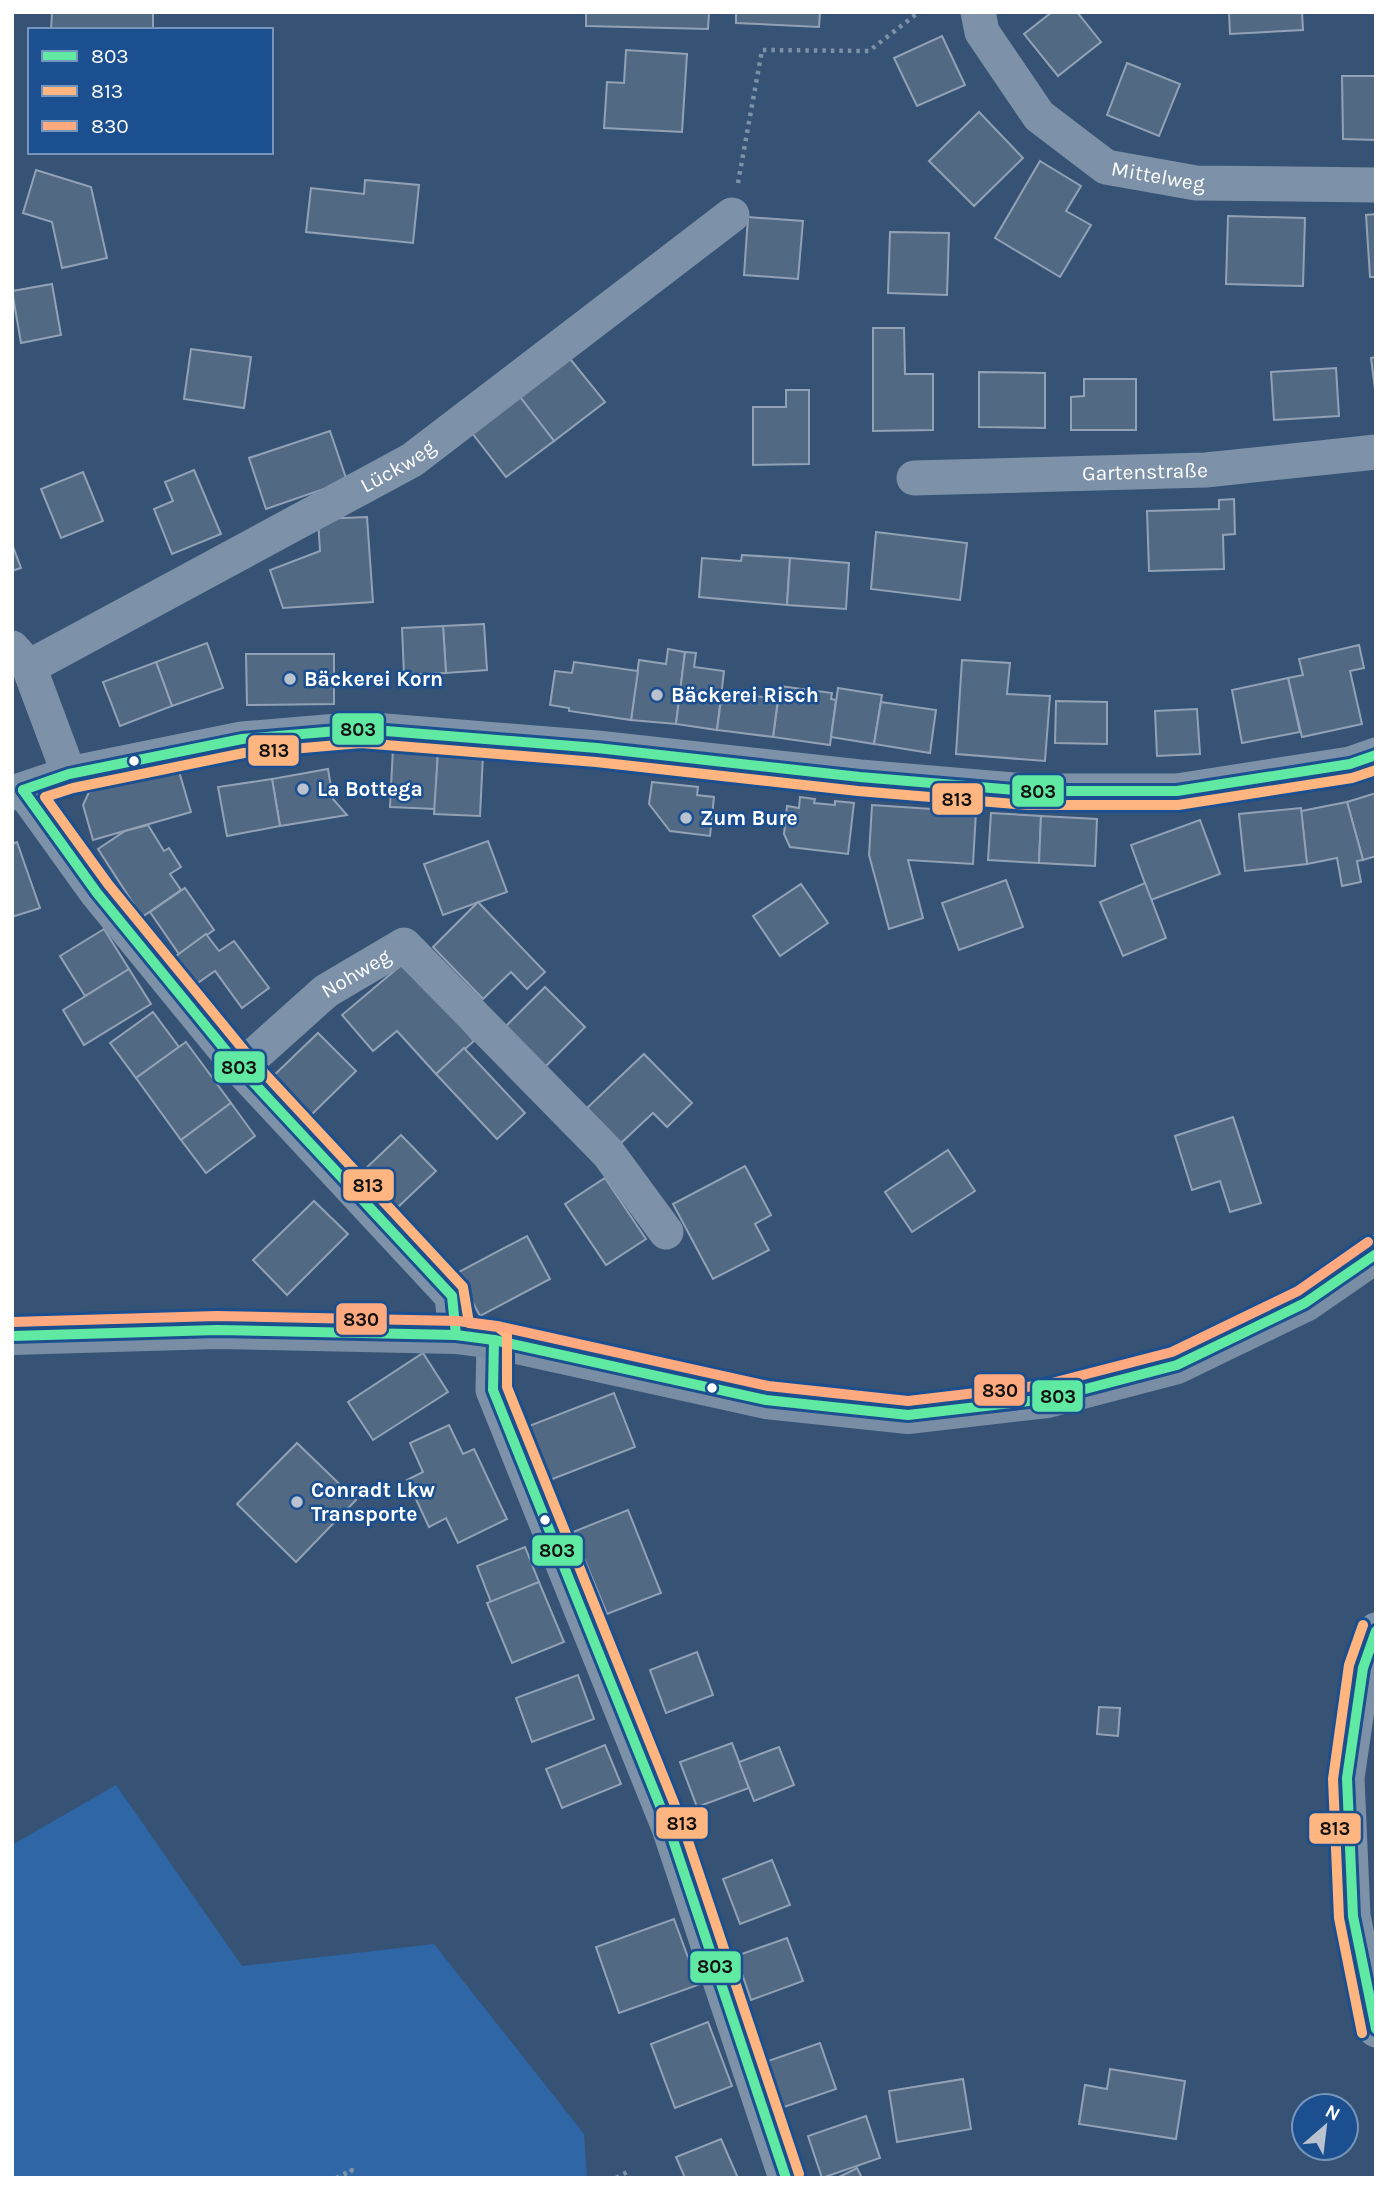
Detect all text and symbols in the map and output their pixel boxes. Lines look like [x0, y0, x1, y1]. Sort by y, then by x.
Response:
legend [28, 28, 273, 154]
text: 803 [91, 44, 129, 68]
text: 813 [91, 79, 123, 103]
text: 830 [91, 114, 129, 138]
street label: Mittelweg [1109, 156, 1205, 195]
street label: Lückweg [356, 434, 440, 498]
street label: Gartenstraße [1082, 458, 1208, 485]
place label: Bäckerei Korn [304, 667, 443, 691]
marker: Bäckerei Korn [282, 671, 298, 687]
place label: Bäckerei Risch [671, 683, 819, 707]
marker: Bäckerei Risch [649, 687, 665, 703]
line badge: 803 [331, 712, 385, 746]
text: 803 [340, 719, 376, 741]
line badge: 813 [247, 734, 300, 767]
text: 813 [259, 740, 289, 762]
unlabelled marker [127, 754, 141, 768]
line badge: 803 [1011, 774, 1065, 808]
place label: La Bottega [317, 777, 423, 801]
marker: La Bottega [295, 781, 311, 797]
text: 803 [1020, 781, 1056, 803]
line badge: 813 [931, 782, 984, 816]
text: 813 [942, 789, 972, 811]
place label: Zum Bure [700, 806, 798, 830]
marker: Zum Bure [678, 810, 694, 826]
street label: Nohweg [317, 944, 395, 1003]
line badge: 803 [213, 1050, 266, 1084]
text: 803 [221, 1057, 257, 1079]
line badge: 813 [342, 1168, 395, 1202]
text: 813 [353, 1175, 383, 1197]
line badge: 830 [335, 1302, 388, 1336]
text: 830 [343, 1309, 379, 1331]
line badge: 830 [973, 1373, 1026, 1407]
line badge: 803 [1031, 1379, 1084, 1413]
text: 830 [982, 1380, 1018, 1402]
unlabelled marker [705, 1381, 719, 1395]
text: 803 [1040, 1386, 1076, 1408]
place label: Conradt Lkw Transporte [311, 1478, 435, 1526]
marker: Conradt Lkw Transporte [289, 1494, 305, 1510]
unlabelled marker [538, 1513, 552, 1527]
line badge: 803 [531, 1534, 584, 1567]
text: 803 [539, 1540, 575, 1562]
line badge: 813 [655, 1806, 709, 1840]
line badge: 813 [1308, 1812, 1362, 1845]
text: 813 [667, 1813, 697, 1835]
text: 813 [1320, 1818, 1350, 1840]
line badge: 803 [689, 1950, 742, 1984]
text: 803 [697, 1956, 733, 1978]
north arrow [1290, 2092, 1360, 2162]
text: N [1321, 2100, 1344, 2126]

